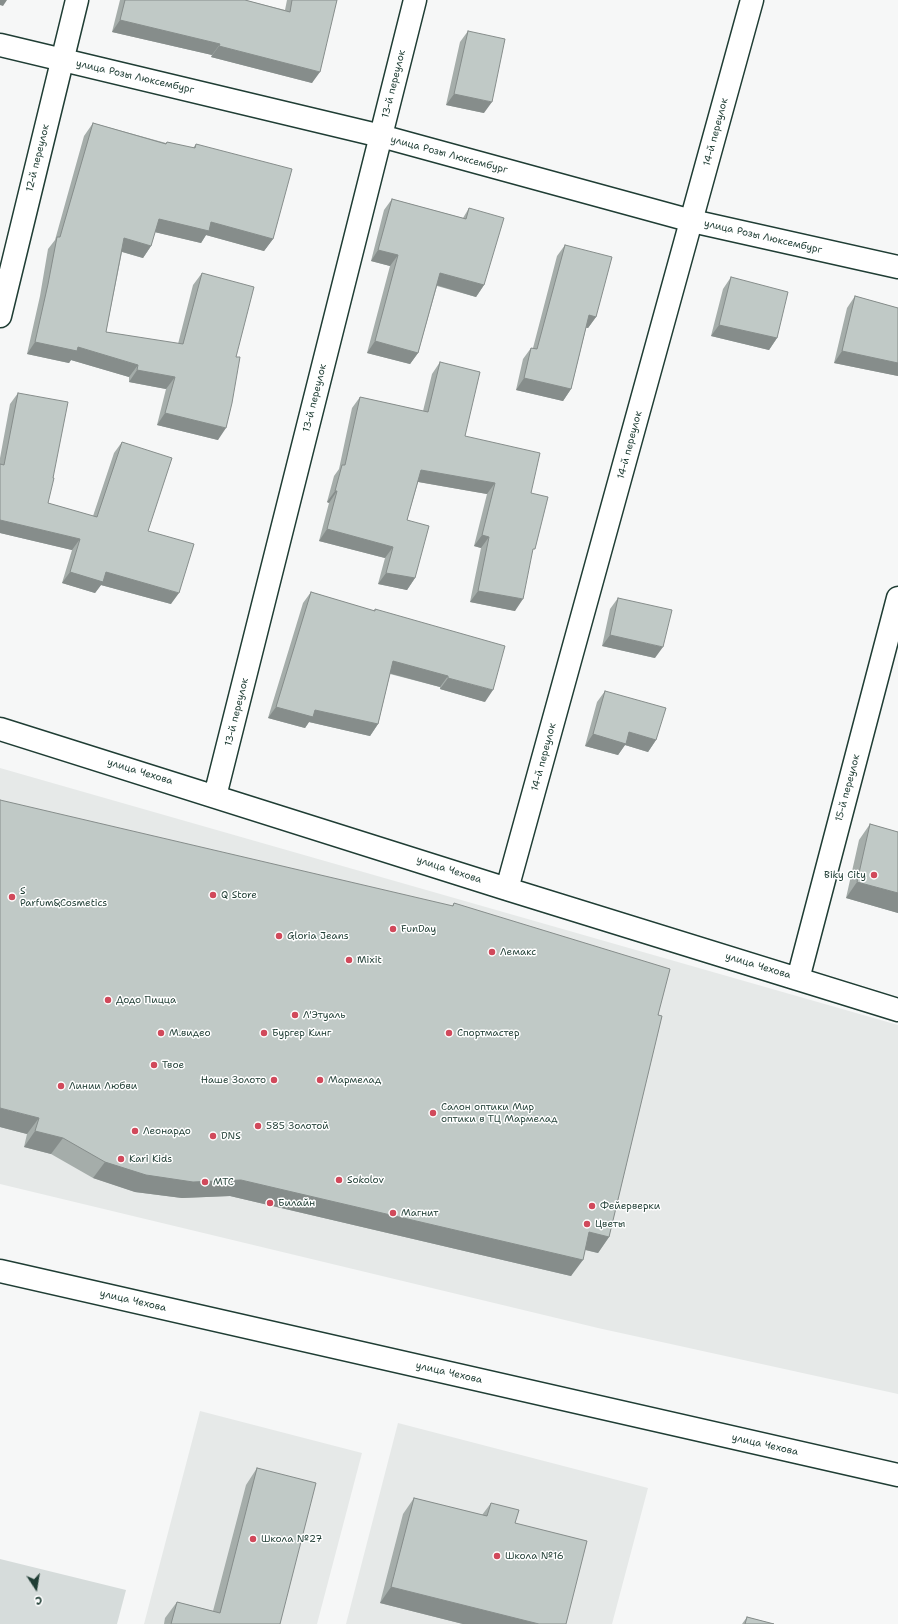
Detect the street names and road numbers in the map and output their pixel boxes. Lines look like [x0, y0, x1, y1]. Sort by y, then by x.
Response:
street label: 13-й переулок [380, 49, 408, 119]
street label: улица Розы Люксембург [75, 58, 195, 96]
street label: 14-й переулок [701, 97, 731, 167]
street label: 12-й переулок [24, 123, 52, 193]
street label: улица Розы Люксембург [389, 134, 509, 176]
street label: улица Розы Люксембург [703, 218, 823, 256]
street label: 13-й переулок [301, 363, 329, 433]
street label: 14-й переулок [615, 410, 645, 480]
street label: 13-й переулок [223, 677, 251, 747]
street label: 14-й переулок [529, 722, 559, 792]
street label: 15-й переулок [833, 753, 863, 823]
street label: улица Чехова [106, 756, 174, 788]
street label: улица Чехова [415, 854, 483, 886]
street label: улица Чехова [724, 950, 792, 982]
street label: улица Чехова [99, 1288, 167, 1314]
street label: улица Чехова [415, 1360, 483, 1386]
street label: улица Чехова [731, 1432, 799, 1458]

